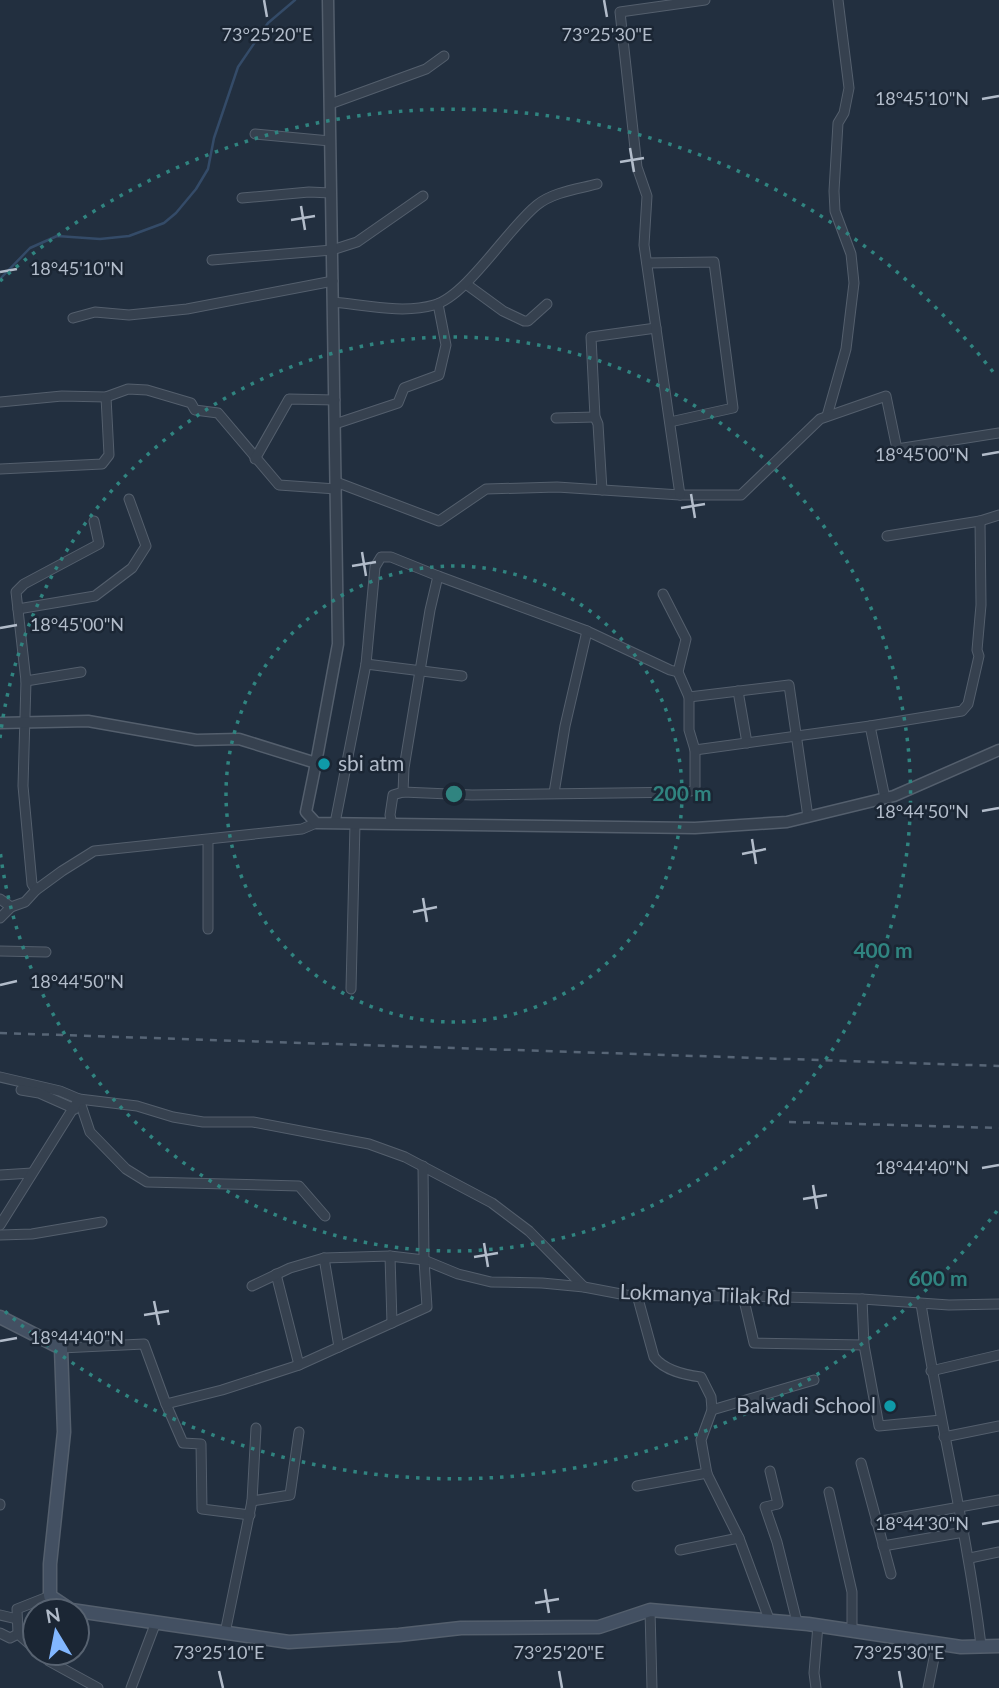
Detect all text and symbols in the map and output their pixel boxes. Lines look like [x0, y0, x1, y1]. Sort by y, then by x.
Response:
text: 73°25'20"E [222, 23, 312, 45]
text: 73°25'30"E [562, 23, 652, 45]
text: 18°45'10"N [875, 87, 969, 109]
text: 18°45'10"N [30, 257, 124, 279]
text: 18°45'00"N [875, 443, 969, 465]
text: 18°45'00"N [30, 613, 124, 635]
place label: sbi atm [338, 750, 404, 775]
marker: sbi atm [316, 756, 332, 772]
text: 200 m [652, 780, 712, 805]
centre of rings [442, 782, 466, 806]
text: 18°44'50"N [875, 800, 969, 822]
text: 400 m [853, 937, 913, 962]
text: 18°44'50"N [30, 970, 124, 992]
text: 18°44'40"N [875, 1156, 969, 1178]
text: 600 m [908, 1265, 968, 1290]
street label: Lokmanya Tilak Rd [619, 1278, 791, 1309]
text: 18°44'40"N [30, 1326, 124, 1348]
place label: Balwadi School [736, 1392, 876, 1417]
marker: Balwadi School [882, 1398, 898, 1414]
text: 18°44'30"N [875, 1512, 969, 1534]
north arrow [21, 1597, 91, 1667]
text: N [44, 1602, 62, 1627]
text: 73°25'10"E [174, 1641, 264, 1663]
text: 73°25'20"E [514, 1641, 604, 1663]
text: 73°25'30"E [854, 1641, 944, 1663]

